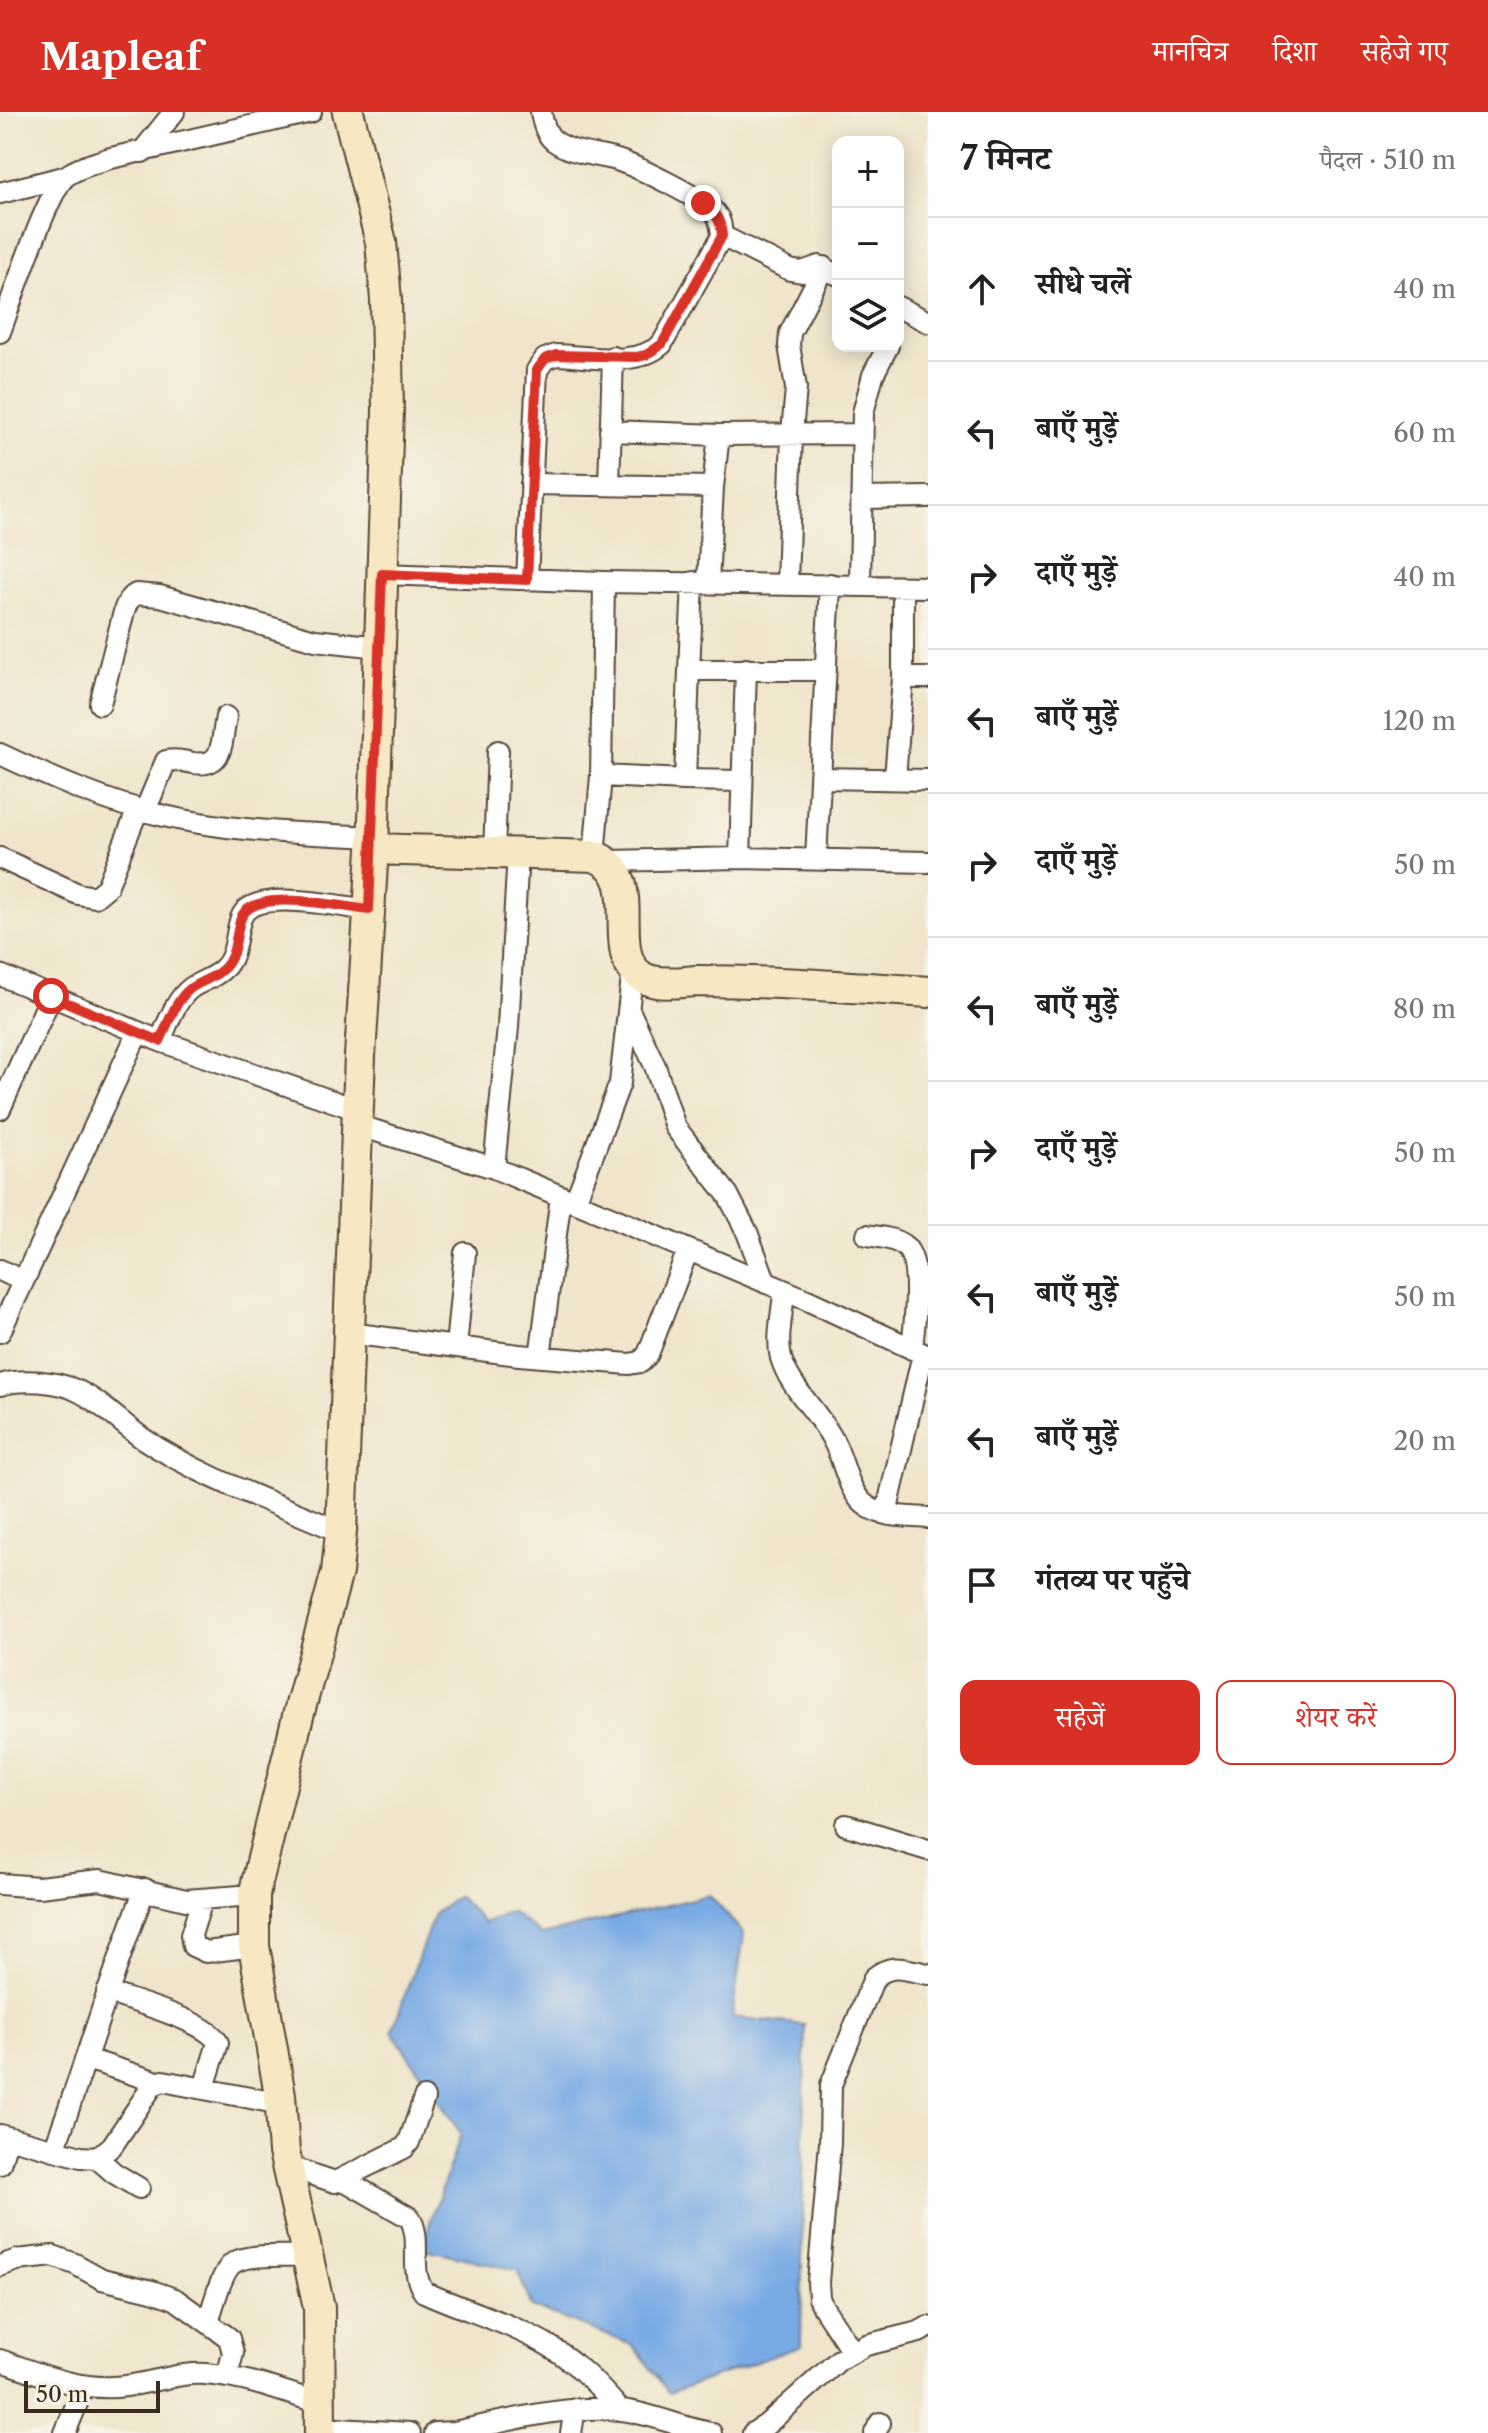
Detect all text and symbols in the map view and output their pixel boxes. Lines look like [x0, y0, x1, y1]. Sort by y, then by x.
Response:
text: Mapleaf [40, 33, 202, 80]
text: मानचित्र [1152, 34, 1228, 68]
text: दिशा [1272, 34, 1317, 68]
text: सहेजे गए [1361, 34, 1448, 68]
map controls [832, 136, 904, 352]
button: + [832, 136, 904, 208]
text: 7 मिनट [960, 137, 1051, 179]
text: पैदल · 510 m [1320, 144, 1456, 176]
route end [685, 185, 721, 221]
button: − [832, 208, 904, 280]
text: सीधे चलें [1036, 265, 1131, 302]
icon: ahead [960, 267, 1004, 311]
text: 40 m [1393, 273, 1456, 305]
button: layers [832, 280, 904, 352]
text: बाएँ मुड़ें [1036, 409, 1118, 446]
icon: left [960, 411, 1004, 455]
text: 60 m [1393, 417, 1456, 449]
text: दाएँ मुड़ें [1036, 553, 1117, 590]
icon: right [960, 555, 1004, 599]
text: 40 m [1393, 561, 1456, 593]
text: बाएँ मुड़ें [1036, 697, 1118, 734]
icon: left [960, 699, 1004, 743]
text: 120 m [1382, 705, 1456, 737]
text: दाएँ मुड़ें [1036, 841, 1117, 878]
icon: right [960, 843, 1004, 887]
text: 50 m [1394, 849, 1456, 881]
route start [33, 978, 69, 1014]
text: बाएँ मुड़ें [1036, 985, 1118, 1022]
icon: left [960, 987, 1004, 1031]
text: 80 m [1393, 993, 1456, 1025]
text: दाएँ मुड़ें [1036, 1129, 1117, 1166]
icon: right [960, 1131, 1004, 1175]
text: 50 m [1394, 1137, 1456, 1169]
text: बाएँ मुड़ें [1036, 1273, 1118, 1310]
icon: left [960, 1275, 1004, 1319]
text: 50 m [1394, 1281, 1456, 1313]
text: बाएँ मुड़ें [1036, 1417, 1118, 1454]
icon: left [960, 1419, 1004, 1463]
text: 20 m [1393, 1425, 1456, 1457]
text: गंतव्य पर पहुँचे [1036, 1561, 1190, 1598]
icon: arrive [960, 1563, 1004, 1607]
button: सहेजें [960, 1680, 1200, 1765]
button: शेयर करें [1216, 1680, 1456, 1765]
scale bar [24, 2377, 160, 2413]
text: 50 m [36, 2381, 88, 2408]

